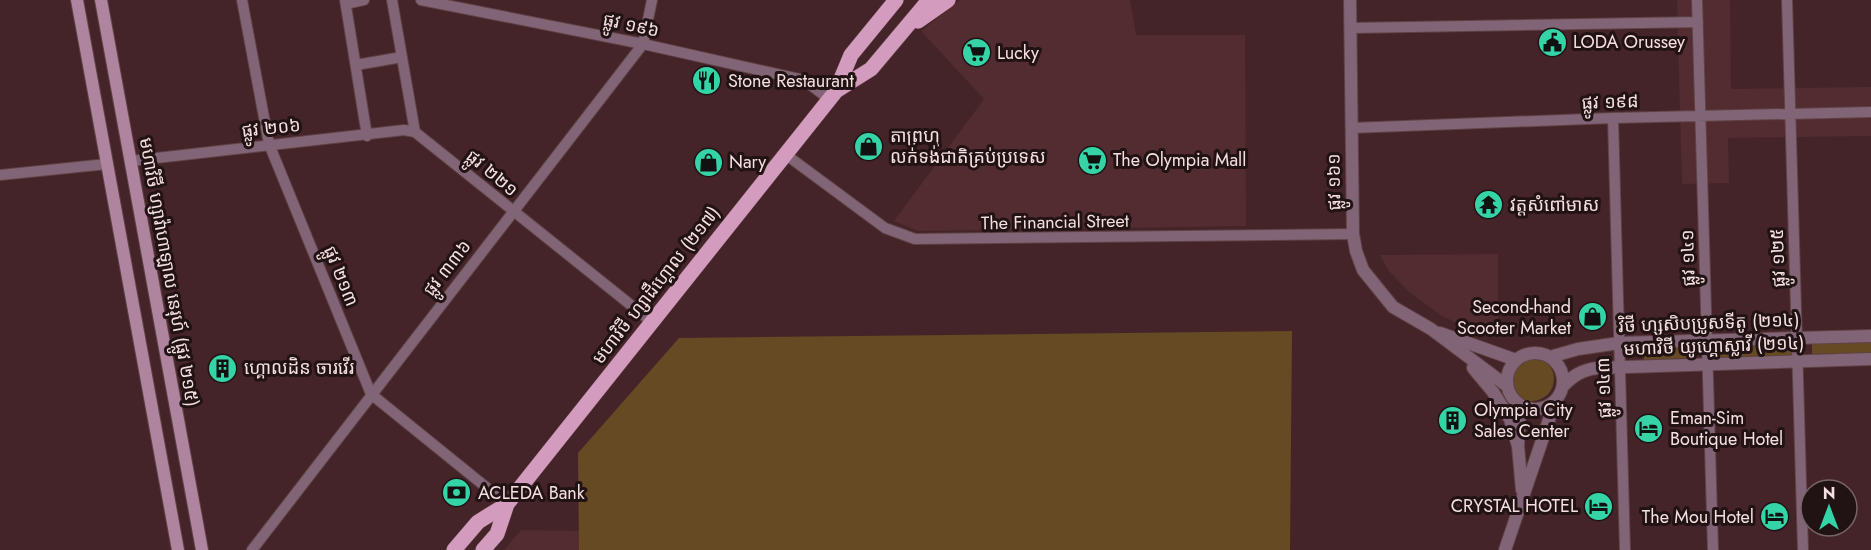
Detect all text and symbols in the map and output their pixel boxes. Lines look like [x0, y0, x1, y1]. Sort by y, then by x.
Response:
street label: ផ្លូវ ១៩៦ [600, 6, 662, 47]
public building icon: LODA Orussey [1536, 26, 1568, 58]
place label: LODA Orussey [1573, 29, 1685, 55]
supermarket icon: Lucky [960, 37, 992, 69]
place label: Lucky [997, 40, 1039, 66]
restaurant icon: Stone Restaurant [691, 65, 723, 97]
place label: Stone Restaurant [728, 68, 854, 94]
street label: ផ្លូវ ១៩៨ [1581, 88, 1639, 119]
street label: ផ្លូវ ២០៦ [240, 112, 302, 147]
place label: តាព្រហ្ម លក់ទង់ជាតិគ្រប់ប្រទេស [890, 123, 1046, 170]
shop icon: តាព្រហ្ម លក់ទង់ជាតិគ្រប់ប្រទេស [853, 130, 885, 162]
street label: មហាវិថី ហ្សាវ៉ាហាឡាល នេរុហ៍ (ផ្លូវ ២១៥) [129, 135, 205, 409]
street label: ផ្លូវ ២២១ [458, 143, 524, 205]
supermarket icon: The Olympia Mall [1076, 144, 1108, 176]
shop icon: Nary [692, 146, 724, 178]
place label: The Olympia Mall [1113, 147, 1246, 173]
place label: Nary [729, 149, 766, 175]
street label: ផ្លូវ ១៦១ [1321, 153, 1351, 211]
temple icon: វត្តសំពៅមាស [1473, 189, 1505, 221]
place label: វត្តសំពៅមាស [1510, 192, 1599, 218]
street label: មហាវិថី ហ្សាដឹហ្គោល (២១៧) [586, 201, 726, 369]
street label: The Financial Street [981, 208, 1130, 236]
street label: ផ្លូវ ១២៥ [1764, 228, 1795, 288]
street label: ផ្លូវ ១៤១ [1674, 229, 1705, 287]
street label: ផ្លូវ ៣៣៦ [417, 234, 480, 304]
street label: ផ្លូវ ២១៣ [314, 242, 365, 311]
place label: Second-hand Scooter Market [1457, 294, 1572, 341]
shop icon: Second-hand Scooter Market [1576, 301, 1608, 333]
street label: វិថី ហ្សូសិបប្រូសទីតូ (២១៤) [1617, 307, 1800, 342]
street label: មហាវិថី យូហ្គោស្លាវី (២១៤) [1623, 330, 1805, 362]
building icon: ហ្គោលដិន ចារវើរ [207, 352, 239, 384]
place label: ហ្គោលដិន ចារវើរ [244, 355, 354, 381]
street label: ផ្លូវ ១៤៣ [1590, 357, 1621, 419]
place label: Olympia City Sales Center [1474, 397, 1573, 444]
building icon: Olympia City Sales Center [1437, 404, 1469, 436]
place label: Eman-Sim Boutique Hotel [1670, 405, 1783, 452]
hotel icon: Eman-Sim Boutique Hotel [1633, 412, 1665, 444]
bank icon: ACLEDA Bank [441, 477, 473, 509]
north arrow [1799, 478, 1859, 538]
place label: ACLEDA Bank [478, 480, 585, 506]
text: N [1823, 482, 1835, 505]
hotel icon: CRYSTAL HOTEL [1583, 490, 1615, 522]
place label: CRYSTAL HOTEL [1451, 493, 1578, 519]
hotel icon: The Mou Hotel [1759, 501, 1791, 533]
place label: The Mou Hotel [1642, 504, 1754, 530]

